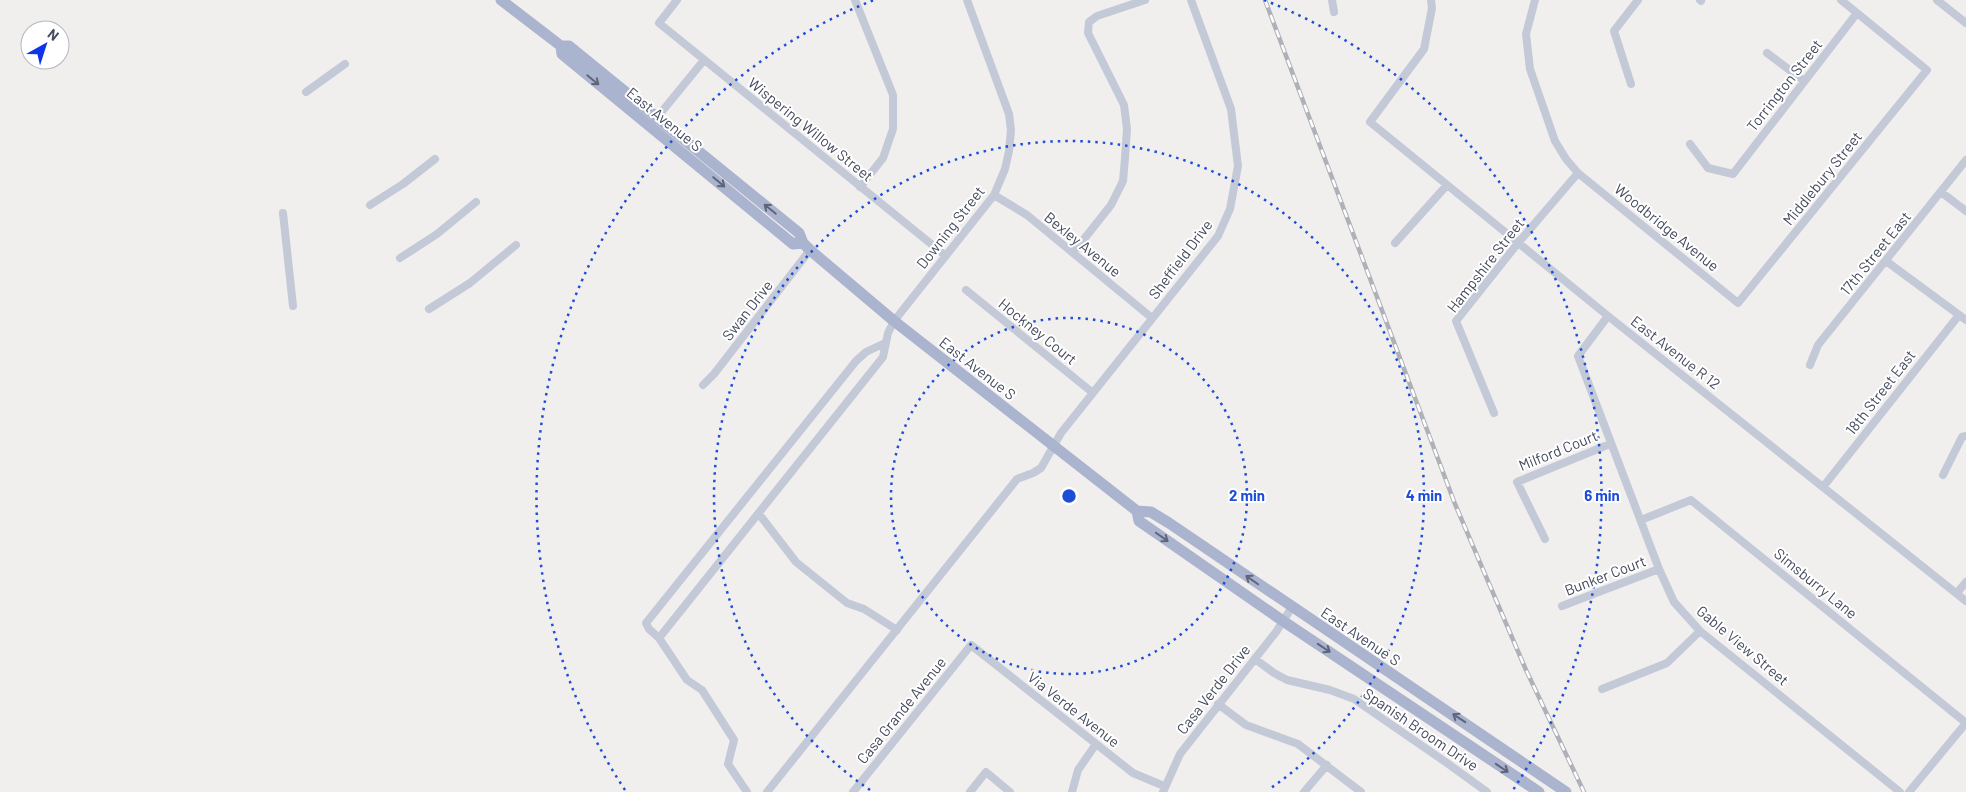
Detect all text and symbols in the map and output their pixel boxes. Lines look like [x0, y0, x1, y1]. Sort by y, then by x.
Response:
north arrow [20, 20, 70, 70]
text: N [45, 25, 62, 44]
street label: Torrington Street [1742, 35, 1826, 135]
street label: Wispering Willow Street [745, 73, 877, 185]
one-way arrow [586, 74, 599, 85]
street label: East Avenue S [624, 83, 706, 155]
street label: Middlebury Street [1779, 128, 1865, 228]
one-way arrow [712, 177, 725, 188]
street label: Woodbridge Avenue [1611, 179, 1723, 275]
street label: Downing Street [912, 182, 988, 272]
one-way arrow [763, 204, 776, 215]
street label: Bexley Avenue [1041, 208, 1125, 280]
street label: 17th Street East [1836, 208, 1914, 298]
street label: Hampshire Street [1443, 214, 1527, 316]
street label: Sheffield Drive [1144, 216, 1216, 302]
street label: Swan Drive [718, 276, 776, 344]
street label: Hockney Court [995, 294, 1081, 368]
street label: East Avenue R 12 [1628, 311, 1724, 393]
street label: East Avenue S [936, 333, 1020, 403]
street label: 18th Street East [1841, 346, 1919, 438]
street label: Milford Court [1516, 426, 1600, 474]
text: 2 min [1229, 486, 1265, 504]
text: 4 min [1406, 486, 1442, 504]
text: 6 min [1584, 486, 1620, 504]
centre of rings [1060, 487, 1078, 505]
one-way arrow [1155, 532, 1169, 542]
street label: Simsburry Lane [1771, 544, 1861, 622]
street label: Bunker Court [1562, 551, 1648, 599]
one-way arrow [1245, 575, 1259, 585]
street label: Gable View Street [1693, 601, 1793, 689]
street label: East Avenue S [1318, 603, 1404, 669]
street label: Casa Verde Drive [1172, 641, 1254, 737]
one-way arrow [1317, 643, 1331, 653]
street label: Casa Grande Avenue [853, 653, 949, 767]
street label: Via Verde Avenue [1024, 668, 1124, 750]
street label: Spanish Broom Drive [1360, 684, 1482, 774]
one-way arrow [1452, 713, 1466, 723]
one-way arrow [1495, 763, 1509, 773]

